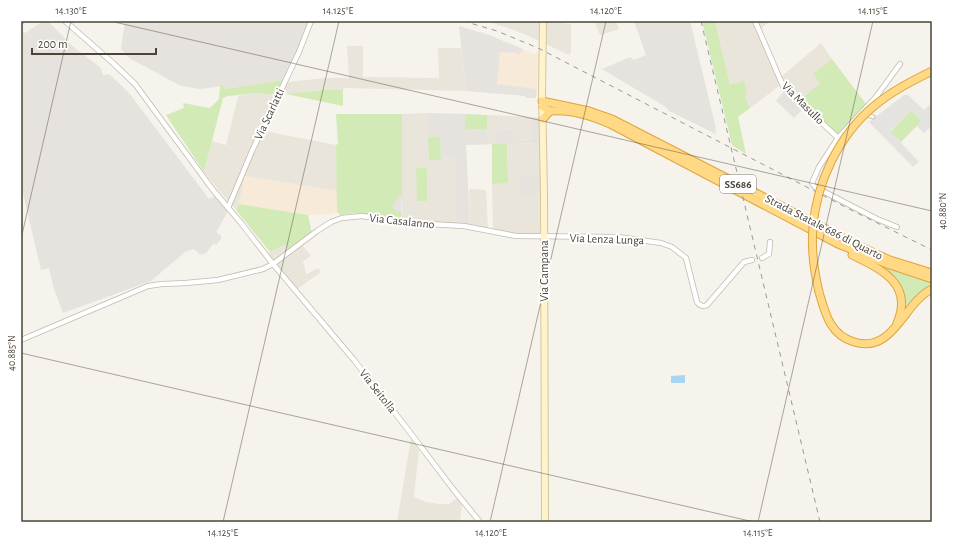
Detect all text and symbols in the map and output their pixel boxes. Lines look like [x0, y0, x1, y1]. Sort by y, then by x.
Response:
text: 14.130°E [55, 6, 87, 16]
text: 14.125°E [323, 6, 353, 16]
text: 14.120°E [590, 6, 622, 16]
text: 14.115°E [858, 6, 888, 16]
scale bar [32, 30, 156, 56]
text: 200 m [38, 38, 68, 50]
street label: Via Masullo [779, 79, 827, 127]
street label: Via Scarlatti [252, 86, 286, 142]
road number: SS686 [720, 175, 756, 193]
street label: Strada Statale 686 di Quarto [763, 192, 885, 263]
text: 40.880°N [938, 193, 948, 229]
street label: Via Casalanno [369, 212, 435, 230]
street label: Via Lenza Lunga [570, 232, 645, 246]
street label: Via Campana [538, 240, 550, 302]
text: 40.885°N [7, 335, 17, 371]
street label: Via Seitolla [357, 367, 399, 416]
text: 14.125°E [208, 528, 238, 538]
text: 14.120°E [475, 528, 507, 538]
text: 14.115°E [743, 528, 773, 538]

